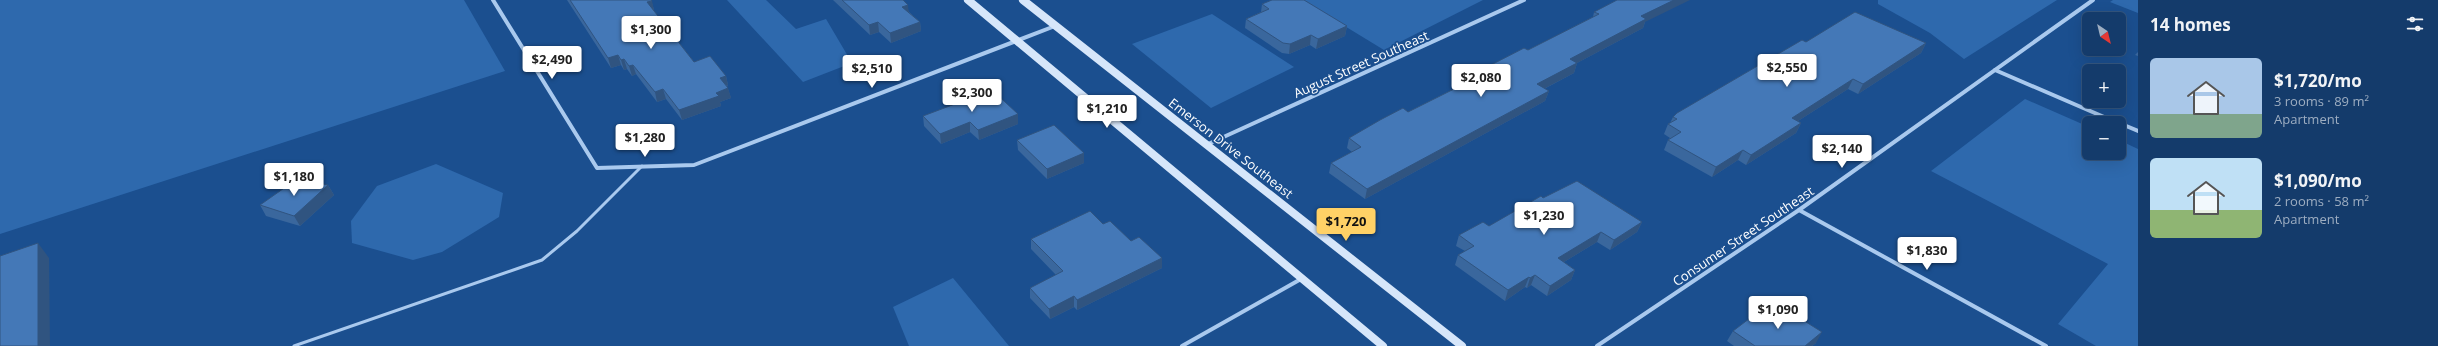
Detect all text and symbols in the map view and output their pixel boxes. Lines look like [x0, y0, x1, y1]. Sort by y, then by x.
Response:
north arrow [2082, 12, 2126, 56]
map controls [2082, 12, 2126, 160]
text: 14 homes [2150, 13, 2231, 36]
icon: filters [2404, 13, 2426, 35]
pin: $1,300 [618, 16, 684, 50]
text: $1,300 [631, 20, 671, 38]
street label: August Street Southeast [1291, 26, 1432, 102]
pin: $2,490 [519, 46, 585, 80]
text: $2,490 [532, 50, 572, 68]
pin: $2,550 [1754, 54, 1820, 88]
pin: $2,510 [839, 55, 905, 89]
text: $2,550 [1767, 58, 1807, 76]
text: $2,510 [852, 59, 892, 77]
pin: $2,080 [1448, 64, 1514, 98]
button: + [2082, 64, 2126, 108]
text: $2,080 [1461, 68, 1501, 86]
text: $1,720/mo [2274, 69, 2362, 92]
icon: home [2182, 74, 2230, 122]
pin: $2,300 [939, 79, 1005, 113]
text: $2,300 [952, 83, 992, 101]
text: 3 rooms · 89 m² [2274, 92, 2369, 110]
street label: Emerson Drive Southeast [1165, 94, 1297, 203]
pin: $1,210 [1074, 95, 1140, 129]
text: $1,210 [1087, 99, 1127, 117]
text: Apartment [2274, 110, 2339, 128]
button: − [2082, 116, 2126, 160]
pin: $1,280 [612, 124, 678, 158]
text: $1,280 [625, 128, 665, 146]
pin: $2,140 [1809, 135, 1875, 169]
text: $2,140 [1822, 139, 1862, 157]
pin: $1,180 [261, 163, 327, 197]
text: $1,180 [274, 167, 314, 185]
text: $1,090/mo [2274, 169, 2362, 192]
icon: home [2182, 174, 2230, 222]
street label: Consumer Street Southeast [1669, 182, 1817, 290]
text: 2 rooms · 58 m² [2274, 192, 2369, 210]
pin: $1,230 [1511, 202, 1577, 236]
text: $1,230 [1524, 206, 1564, 224]
pin: $1,720 [1313, 208, 1379, 242]
text: Apartment [2274, 210, 2339, 228]
text: $1,720 [1326, 212, 1366, 230]
pin: $1,830 [1894, 237, 1960, 271]
text: $1,830 [1907, 241, 1947, 259]
pin: $1,090 [1745, 296, 1811, 330]
text: $1,090 [1758, 300, 1798, 318]

